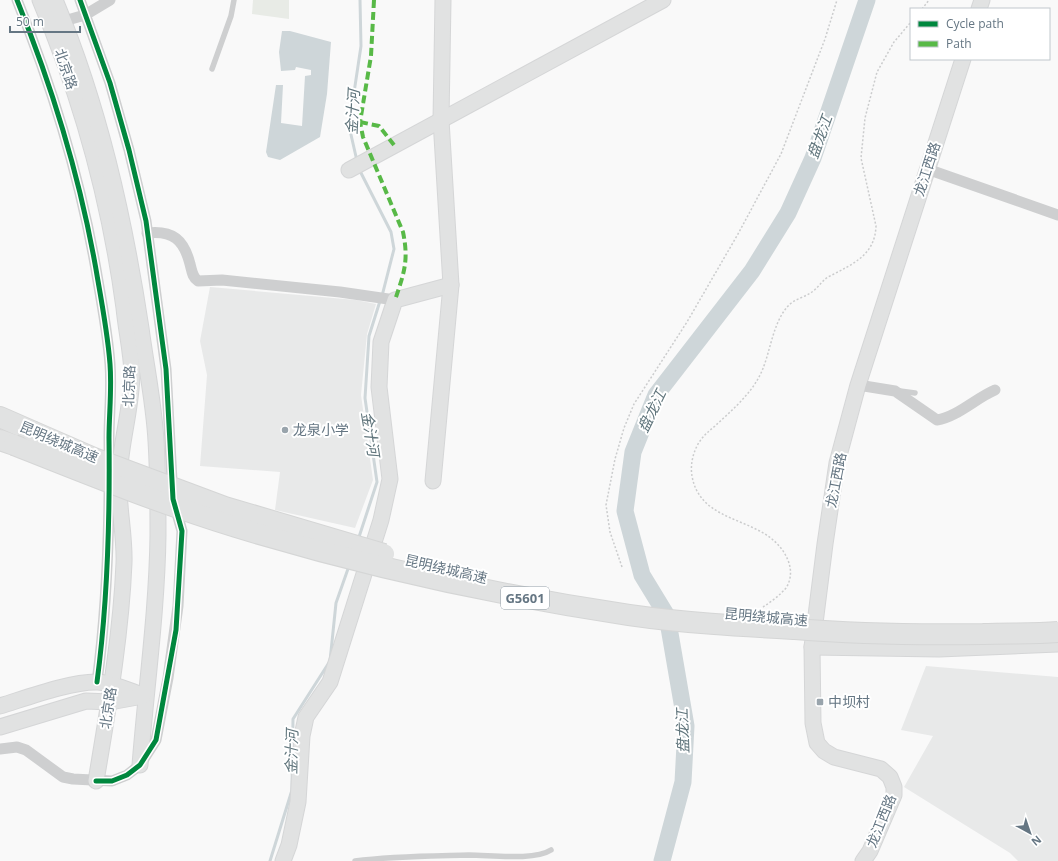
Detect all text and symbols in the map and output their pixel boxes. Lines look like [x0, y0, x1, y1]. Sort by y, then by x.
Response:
scale bar [10, 8, 80, 34]
legend [910, 8, 1050, 60]
text: 50 m [16, 13, 44, 30]
text: Cycle path [946, 15, 1004, 32]
text: Path [946, 35, 972, 52]
street label: 北京路 [51, 46, 82, 92]
water label: 金汁河 [341, 86, 363, 135]
water label: 盘龙江 [802, 110, 837, 161]
street label: 龙江西路 [909, 139, 944, 198]
street label: 北京路 [118, 365, 139, 407]
water label: 盘龙江 [632, 384, 671, 435]
water label: 金汁河 [358, 410, 385, 461]
street label: 昆明绕城高速 [17, 416, 102, 467]
place label: 龙泉小学 [293, 420, 349, 439]
marker: 龙泉小学 [280, 425, 290, 435]
street label: 龙江西路 [821, 451, 850, 509]
street label: 昆明绕城高速 [403, 550, 489, 587]
road number: G5601 [501, 587, 549, 609]
street label: 昆明绕城高速 [723, 603, 809, 630]
street label: 北京路 [95, 686, 120, 730]
place label: 中坝村 [828, 692, 870, 711]
marker: 中坝村 [815, 697, 825, 707]
water label: 盘龙江 [671, 706, 693, 754]
water label: 金汁河 [281, 726, 301, 775]
street label: 龙江西路 [861, 791, 900, 850]
north arrow [1010, 813, 1050, 853]
text: N [1028, 832, 1045, 850]

